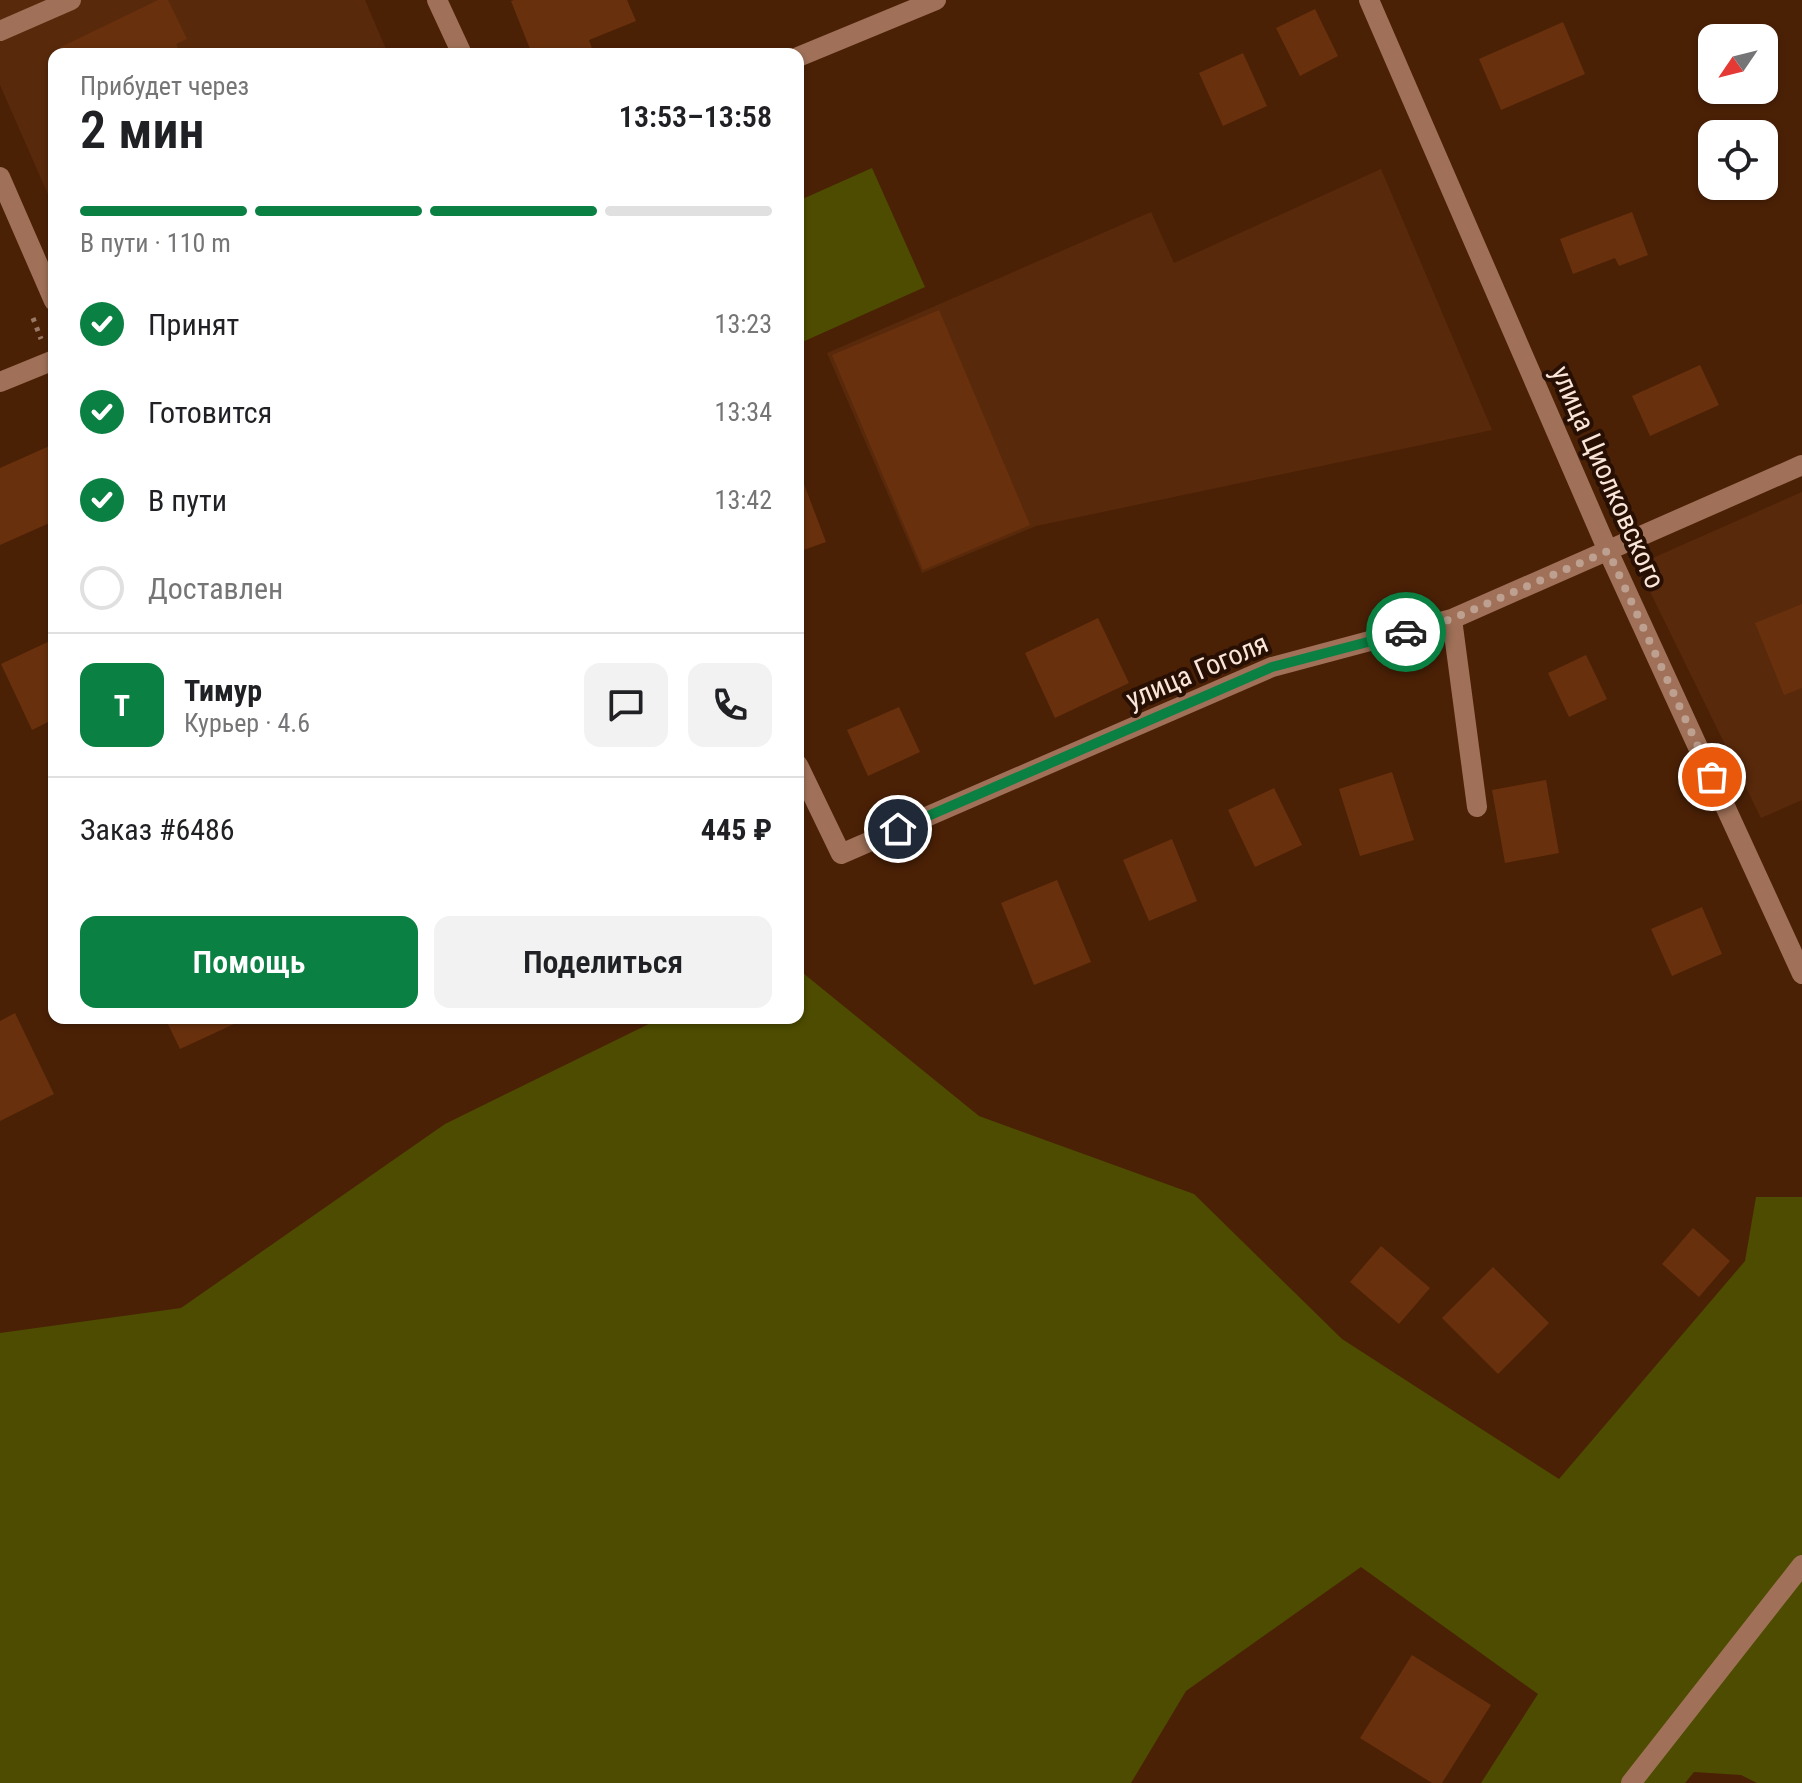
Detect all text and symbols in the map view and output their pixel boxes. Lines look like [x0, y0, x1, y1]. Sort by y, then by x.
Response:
north arrow [1698, 24, 1778, 104]
map controls [1698, 24, 1778, 200]
text: Прибудет через [80, 71, 249, 101]
text: 13:53–13:58 [619, 99, 772, 134]
text: 2 мин [80, 100, 205, 161]
button: locate [1698, 120, 1778, 200]
text: В пути · 110 m [80, 228, 231, 258]
icon: check [80, 302, 124, 346]
text: Принят [148, 307, 239, 342]
text: 13:23 [715, 309, 772, 339]
street label: улица Циолковского [1544, 361, 1672, 593]
icon: check [80, 390, 124, 434]
text: Готовится [148, 395, 272, 430]
text: 13:34 [715, 397, 772, 427]
icon: check [80, 478, 124, 522]
text: В пути [148, 483, 227, 518]
text: 13:42 [715, 485, 772, 515]
text: Доставлен [148, 571, 283, 606]
courier [1366, 592, 1446, 672]
icon: car [1384, 610, 1428, 654]
street label: улица Гоголя [1121, 626, 1273, 716]
button: chat [584, 663, 668, 747]
button: phone [688, 663, 772, 747]
text: Тимур [184, 673, 262, 708]
text: Т [114, 688, 130, 723]
text: Курьер · 4.6 [184, 708, 310, 738]
pin [1678, 743, 1746, 811]
icon: bag [1690, 755, 1734, 799]
pin [864, 795, 932, 863]
icon: home [876, 807, 920, 851]
text: Заказ #6486 [80, 812, 235, 847]
text: 445 ₽ [701, 812, 772, 847]
button: Помощь [80, 916, 418, 1008]
button: Поделиться [434, 916, 772, 1008]

